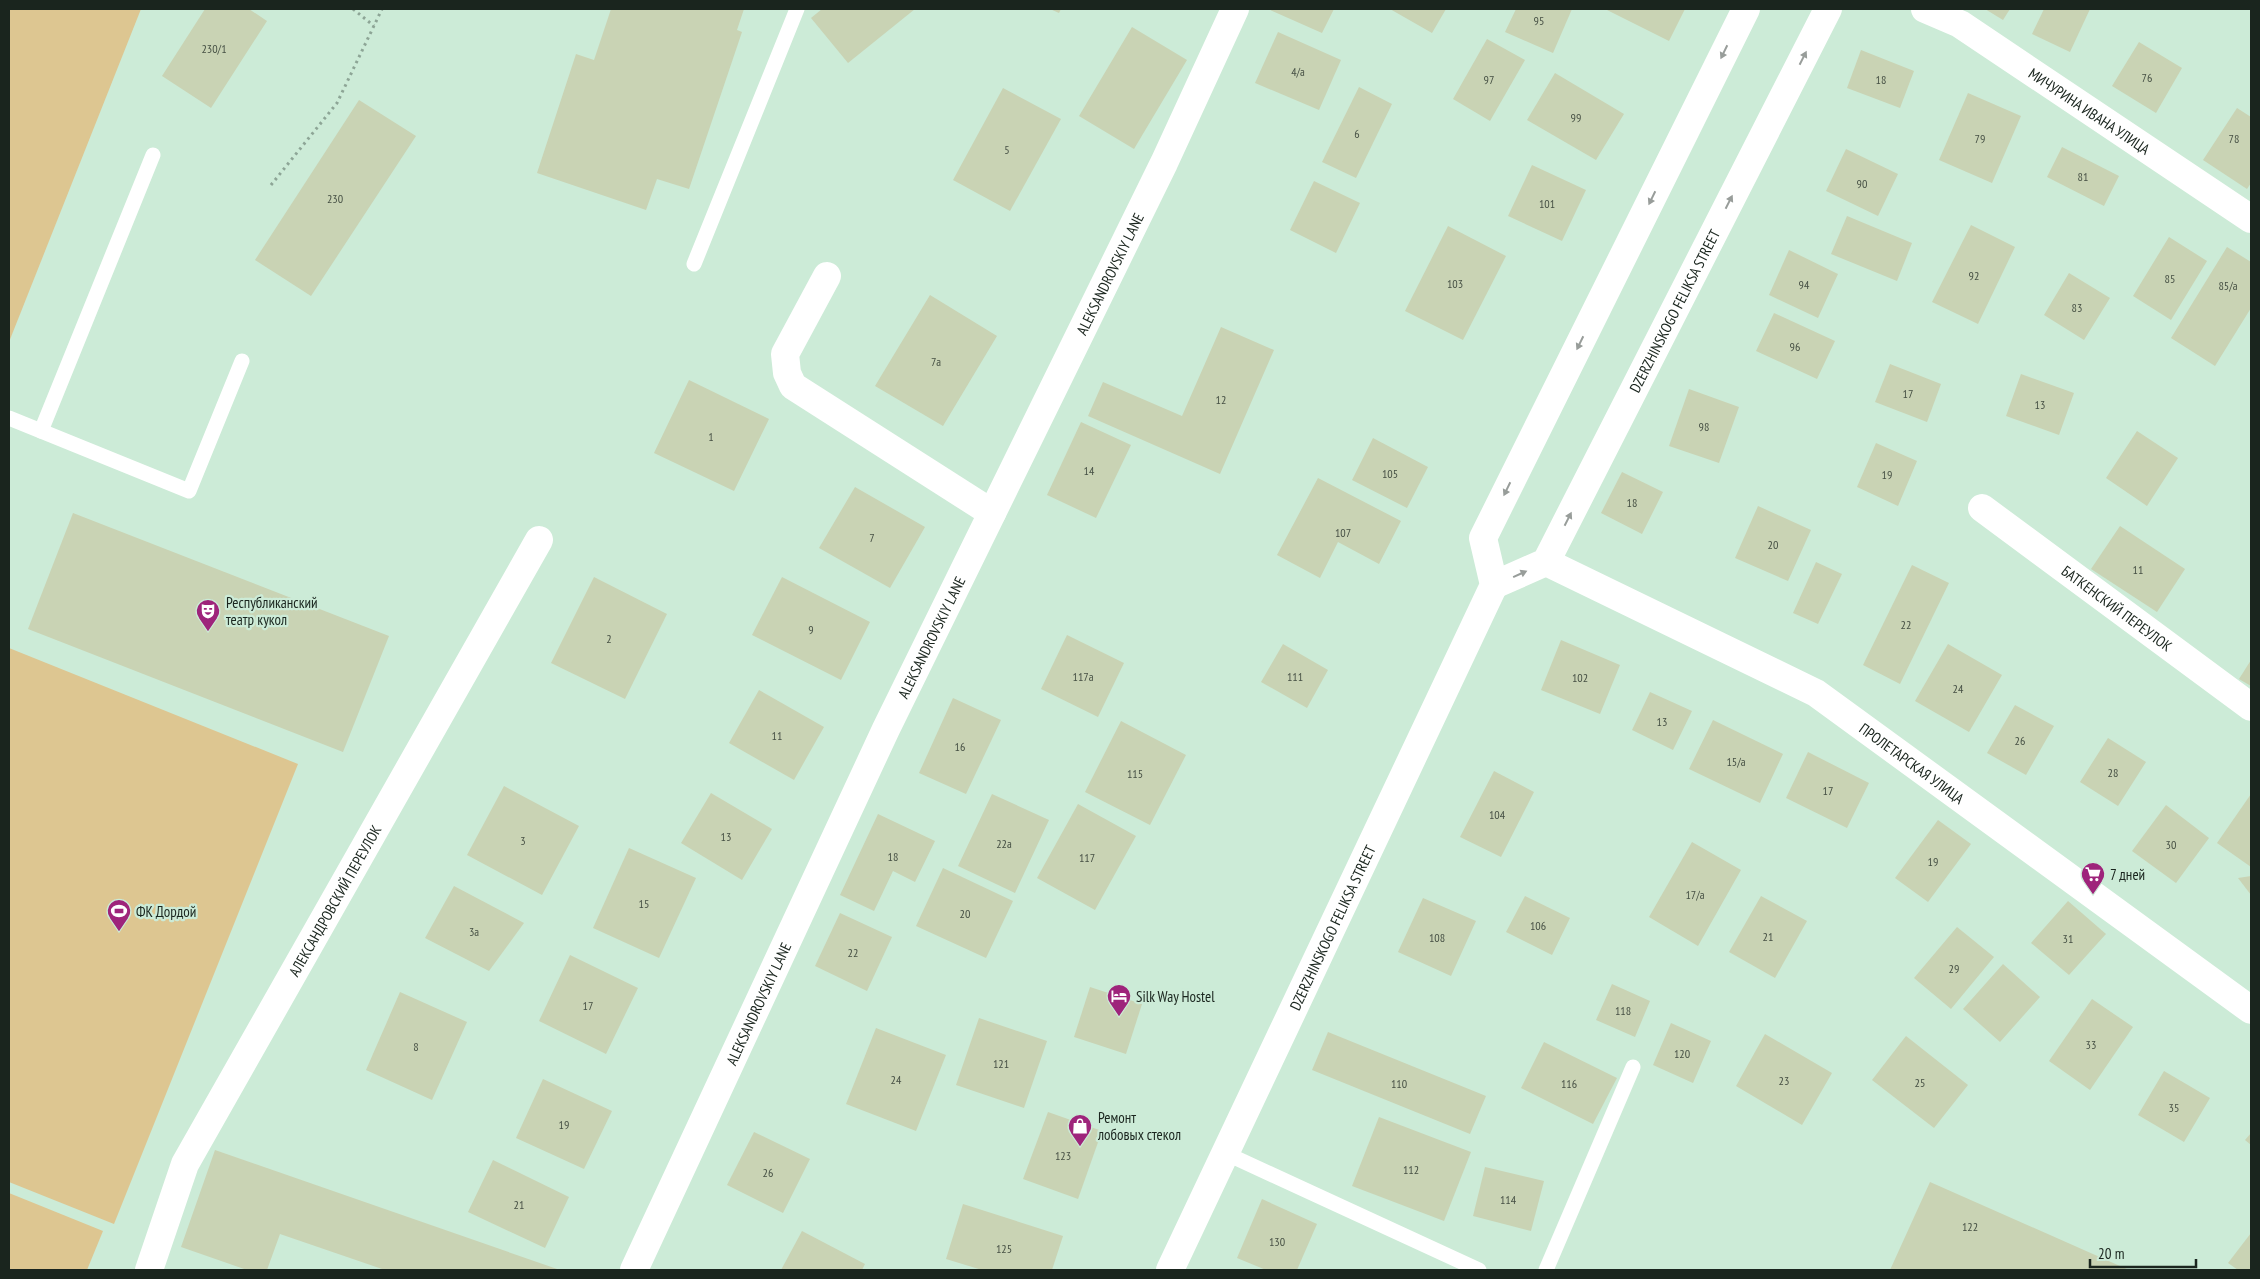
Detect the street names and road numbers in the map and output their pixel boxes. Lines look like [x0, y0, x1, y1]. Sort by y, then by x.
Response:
street label: МИЧУРИНА ИВАНА УЛИЦА [2025, 63, 2155, 159]
street label: ALEKSANDROVSKIY LANE [1072, 210, 1148, 338]
street label: DZERZHINSKOGO FELIKSA STREET [1625, 226, 1724, 395]
street label: БАТКЕНСКИЙ ПЕРЕУЛОК [2058, 561, 2177, 655]
street label: ALEKSANDROVSKIY LANE [893, 573, 969, 701]
street label: ПРОЛЕТАРСКАЯ УЛИЦА [1856, 719, 1969, 808]
street label: АЛЕКСАНДРОВСКИЙ ПЕРЕУЛОК [284, 821, 385, 979]
street label: DZERZHINSKOGO FELIKSA STREET [1285, 842, 1379, 1013]
street label: ALEKSANDROVSKIY LANE [721, 939, 795, 1068]

